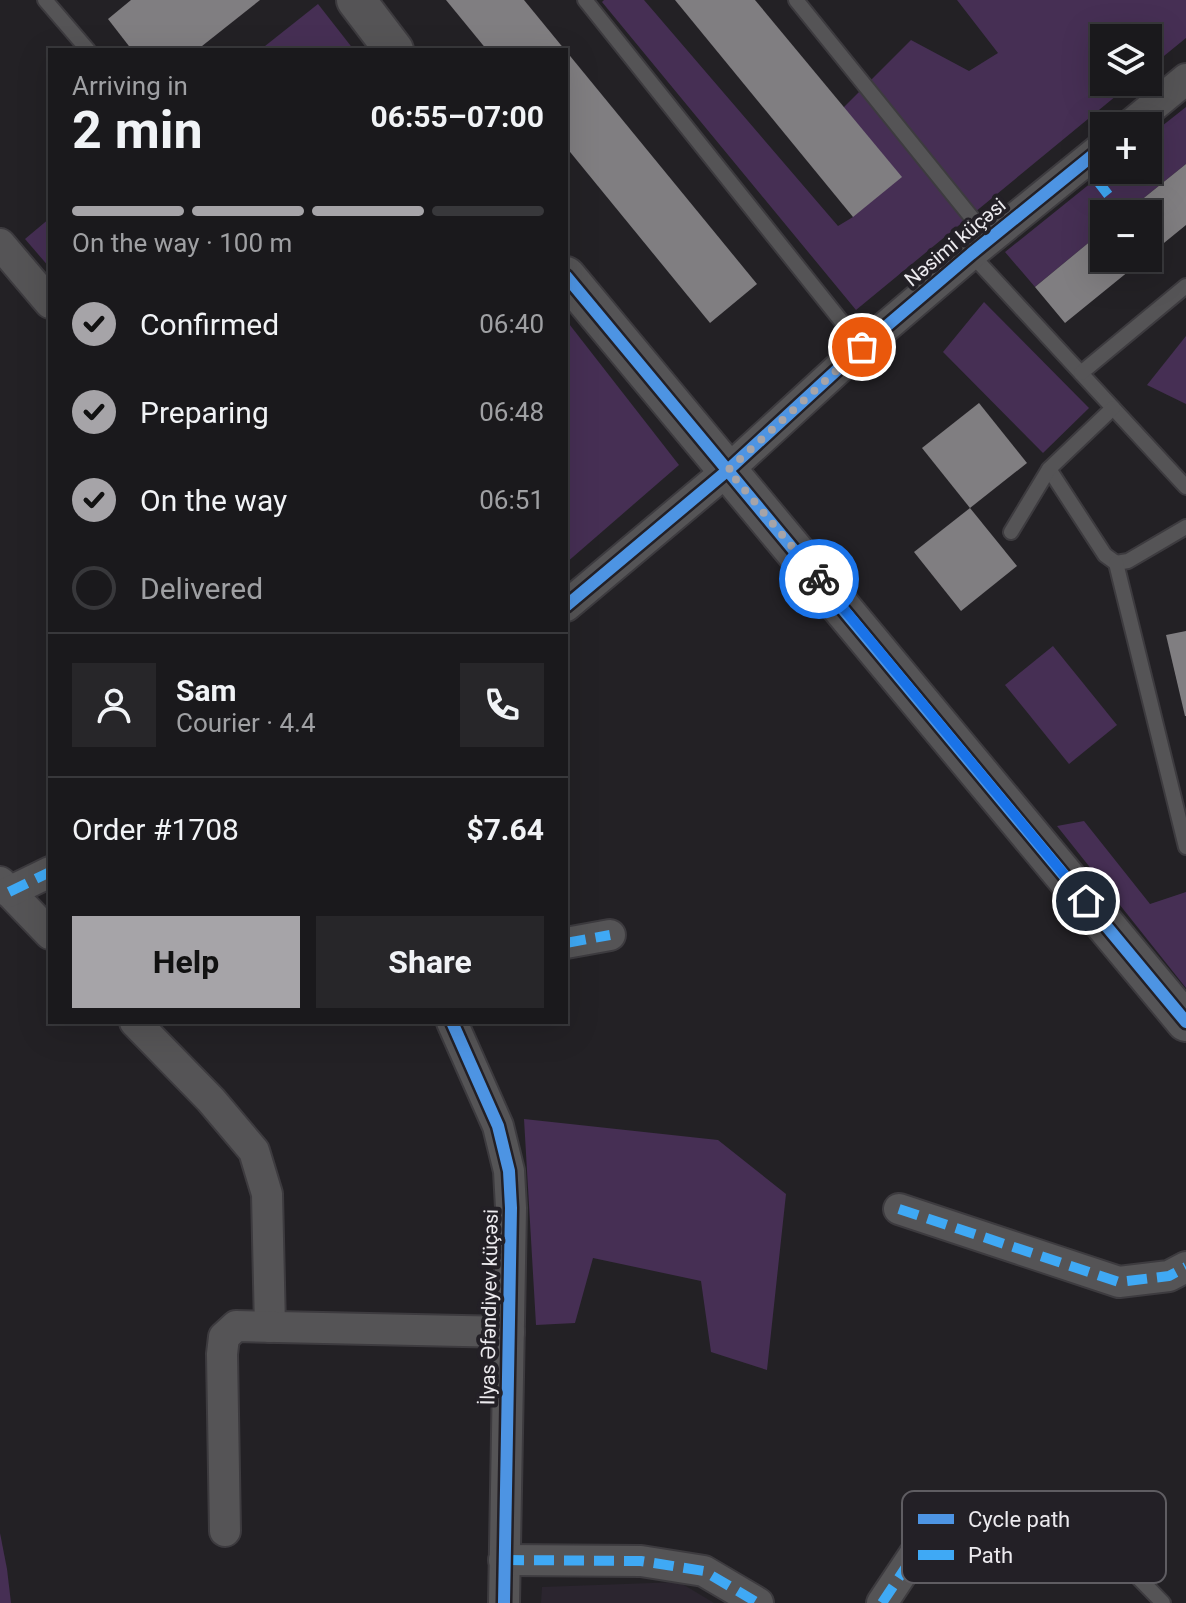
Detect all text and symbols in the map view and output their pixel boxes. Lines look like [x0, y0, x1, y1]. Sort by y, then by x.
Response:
map controls [1090, 24, 1162, 272]
button: layers [1090, 24, 1162, 96]
text: Arriving in [72, 71, 188, 101]
text: 06:55–07:00 [370, 99, 544, 134]
text: 2 min [72, 100, 203, 161]
button: + [1090, 112, 1162, 184]
street label: Nəsimi küçəsi [900, 193, 1010, 291]
button: − [1090, 200, 1162, 272]
text: On the way · 100 m [72, 228, 292, 258]
icon: check [72, 302, 116, 346]
text: Confirmed [140, 307, 279, 342]
text: 06:40 [479, 309, 544, 339]
pin [828, 313, 896, 381]
icon: bag [840, 325, 884, 369]
icon: check [72, 390, 116, 434]
text: Preparing [140, 395, 269, 430]
text: 06:48 [479, 397, 544, 427]
icon: check [72, 478, 116, 522]
text: On the way [140, 483, 287, 518]
text: 06:51 [479, 485, 544, 515]
courier [779, 539, 859, 619]
icon: bike [797, 557, 841, 601]
text: Delivered [140, 571, 263, 606]
button: person [72, 663, 156, 747]
button: phone [460, 663, 544, 747]
text: Sam [176, 673, 237, 708]
text: Courier · 4.4 [176, 708, 316, 738]
text: Order #1708 [72, 812, 239, 847]
text: $7.64 [466, 812, 544, 847]
pin [1052, 867, 1120, 935]
icon: home [1064, 879, 1108, 923]
button: Help [72, 916, 300, 1008]
button: Share [316, 916, 544, 1008]
street label: İlyas Əfəndiyev küçəsi [475, 1209, 503, 1405]
legend [902, 1491, 1166, 1583]
text: Cycle path [968, 1507, 1070, 1532]
text: Path [968, 1543, 1013, 1568]

